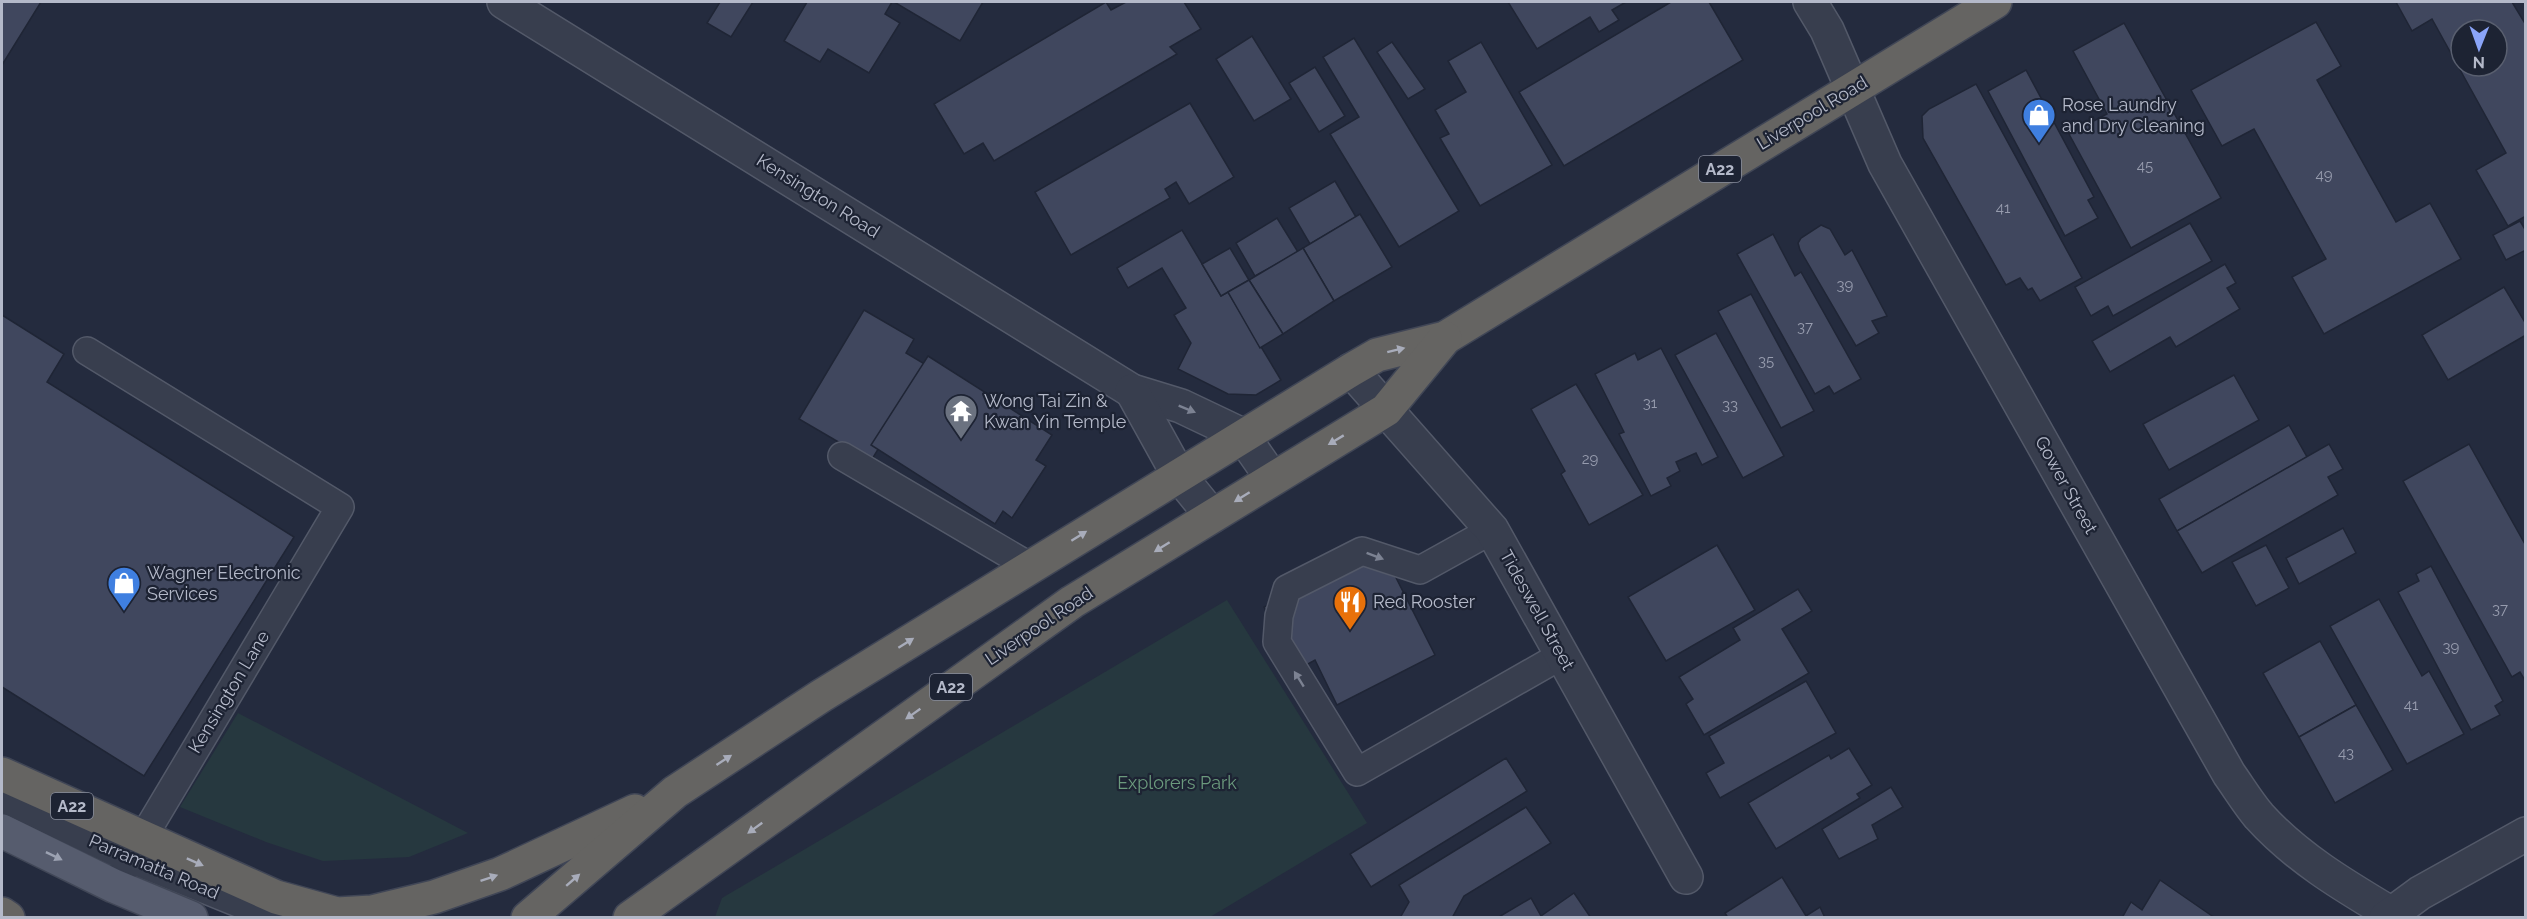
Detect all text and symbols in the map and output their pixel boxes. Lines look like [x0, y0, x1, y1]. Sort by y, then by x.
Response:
north arrow [2449, 18, 2509, 78]
text: N [2472, 53, 2485, 72]
street label: Liverpool Road [1753, 71, 1871, 154]
place label: Rose Laundry and Dry Cleaning [2062, 94, 2205, 136]
shop icon: Rose Laundry and Dry Cleaning [2021, 97, 2057, 144]
street label: Kensington Road [753, 149, 884, 242]
road number: A22 [1699, 156, 1741, 182]
house number: 45 [2137, 157, 2153, 175]
house number: 49 [2316, 166, 2333, 184]
house number: 41 [1996, 199, 2011, 217]
house number: 39 [1837, 276, 1854, 294]
house number: 37 [1797, 318, 1813, 336]
one-way arrow [1387, 345, 1406, 355]
house number: 35 [1758, 352, 1774, 370]
place label: Wong Tai Zin & Kwan Yin Temple [984, 390, 1127, 432]
temple icon: Wong Tai Zin & Kwan Yin Temple [943, 393, 979, 440]
house number: 31 [1643, 394, 1658, 412]
house number: 33 [1722, 396, 1738, 414]
one-way arrow [1179, 404, 1197, 414]
street label: Gower Street [2031, 432, 2102, 537]
one-way arrow [1327, 435, 1344, 445]
house number: 29 [1582, 450, 1599, 468]
one-way arrow [1234, 492, 1250, 503]
one-way arrow [1071, 530, 1087, 541]
one-way arrow [1154, 541, 1170, 552]
street label: Tideswell Street [1496, 546, 1579, 673]
one-way arrow [1366, 551, 1384, 561]
place label: Wagner Electronic Services [147, 562, 301, 604]
shop icon: Wagner Electronic Services [106, 565, 142, 612]
street label: Liverpool Road [981, 582, 1096, 669]
restaurant icon: Red Rooster [1332, 584, 1368, 631]
place label: Red Rooster [1373, 591, 1476, 612]
house number: 37 [2492, 600, 2508, 618]
street label: Kensington Lane [184, 626, 274, 757]
one-way arrow [898, 638, 914, 649]
house number: 39 [2443, 638, 2460, 656]
one-way arrow [1294, 671, 1305, 687]
road number: A22 [930, 674, 972, 700]
house number: 41 [2404, 696, 2419, 714]
one-way arrow [905, 708, 921, 720]
house number: 43 [2338, 744, 2354, 762]
one-way arrow [716, 755, 732, 766]
park label: Explorers Park [1117, 772, 1237, 793]
road number: A22 [51, 793, 93, 819]
one-way arrow [747, 821, 762, 833]
street label: Parramatta Road [86, 830, 222, 903]
one-way arrow [45, 851, 63, 861]
one-way arrow [187, 857, 204, 866]
one-way arrow [480, 873, 498, 883]
one-way arrow [565, 873, 581, 886]

